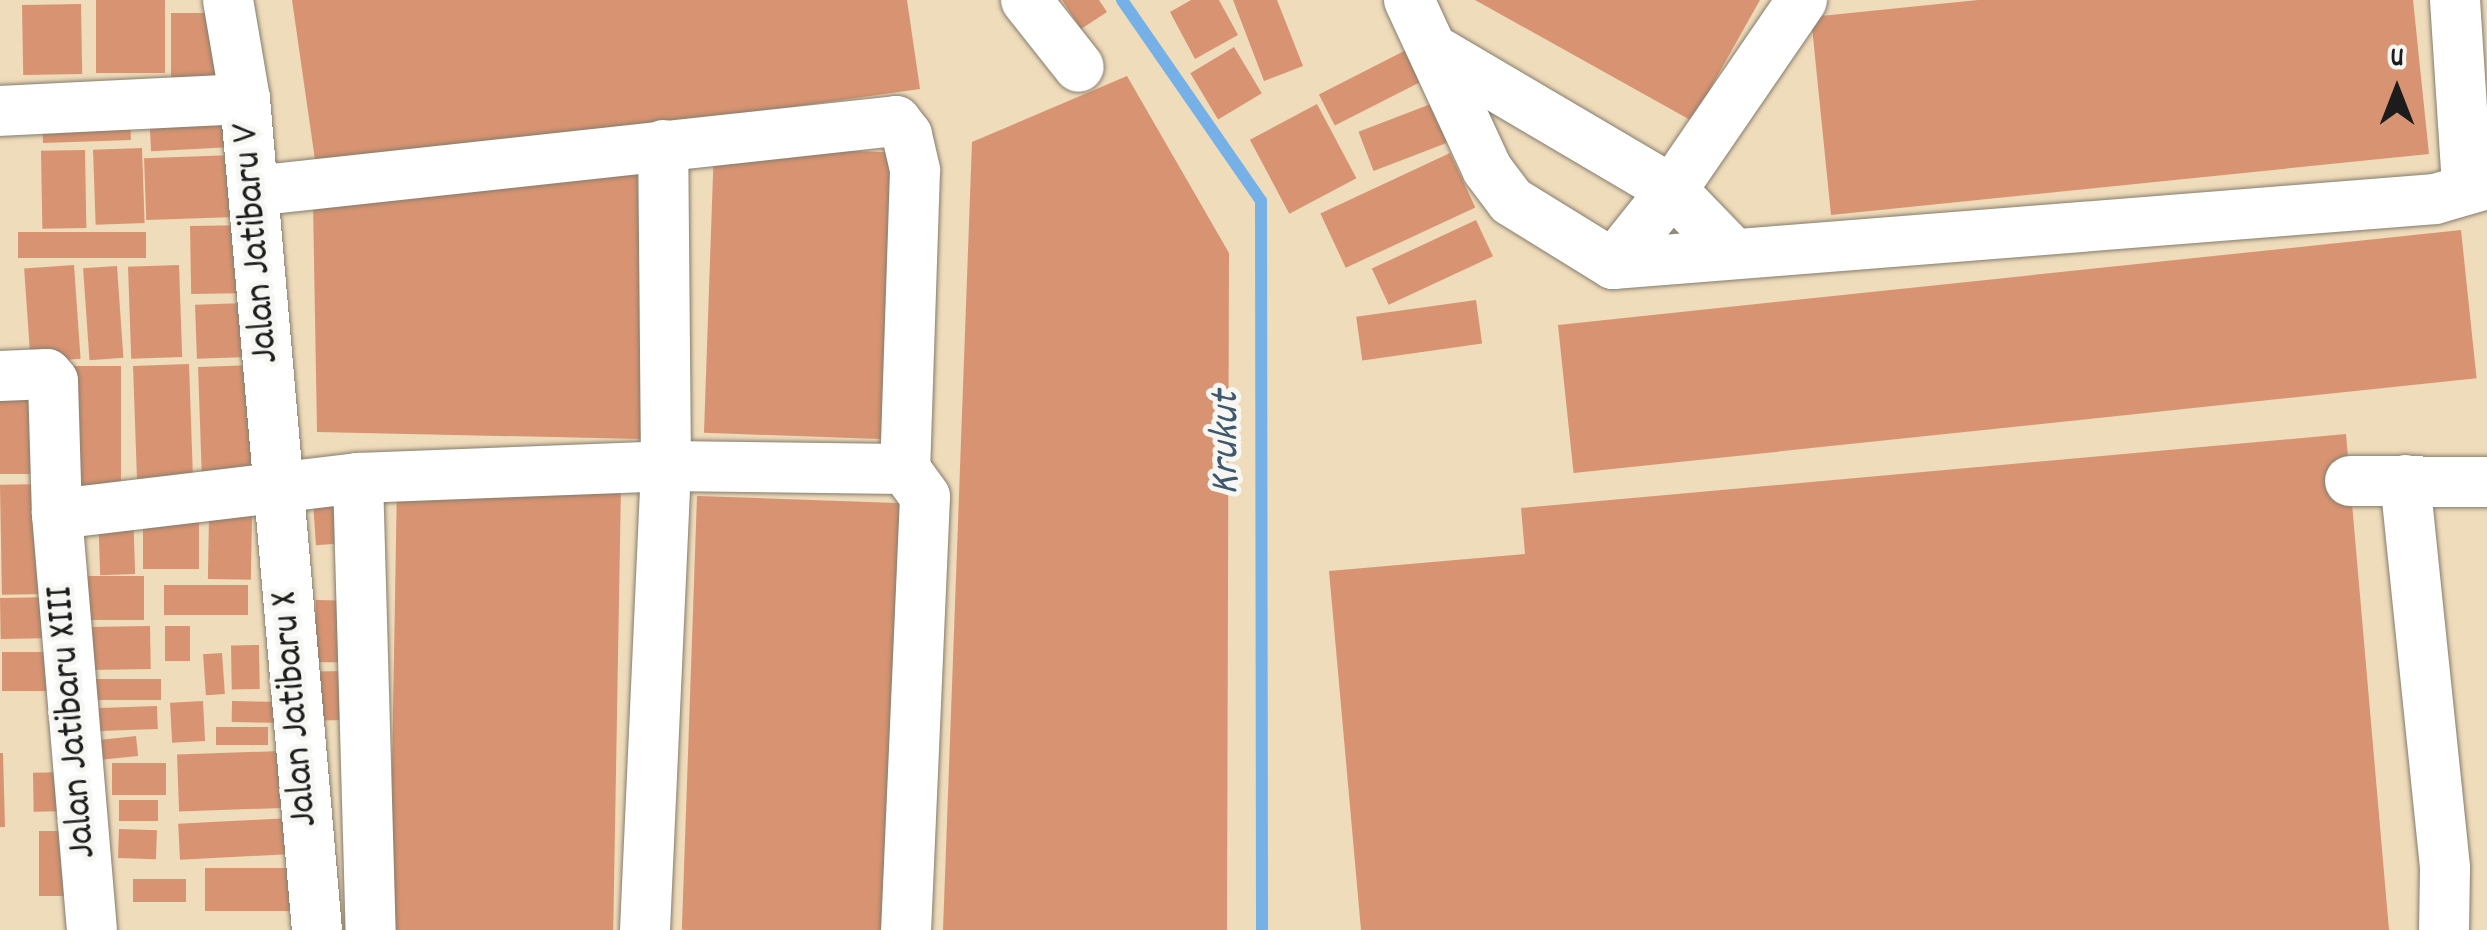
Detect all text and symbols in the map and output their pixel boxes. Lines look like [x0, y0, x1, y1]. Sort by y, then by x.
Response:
north arrow [2347, 40, 2447, 140]
text: U [2390, 40, 2404, 80]
street label: Jalan Jatibaru V [224, 121, 292, 365]
water label: Krukut [1203, 391, 1253, 495]
street label: Jalan Jatibaru XIII [38, 584, 110, 860]
street label: Jalan Jatibaru X [263, 589, 331, 829]

